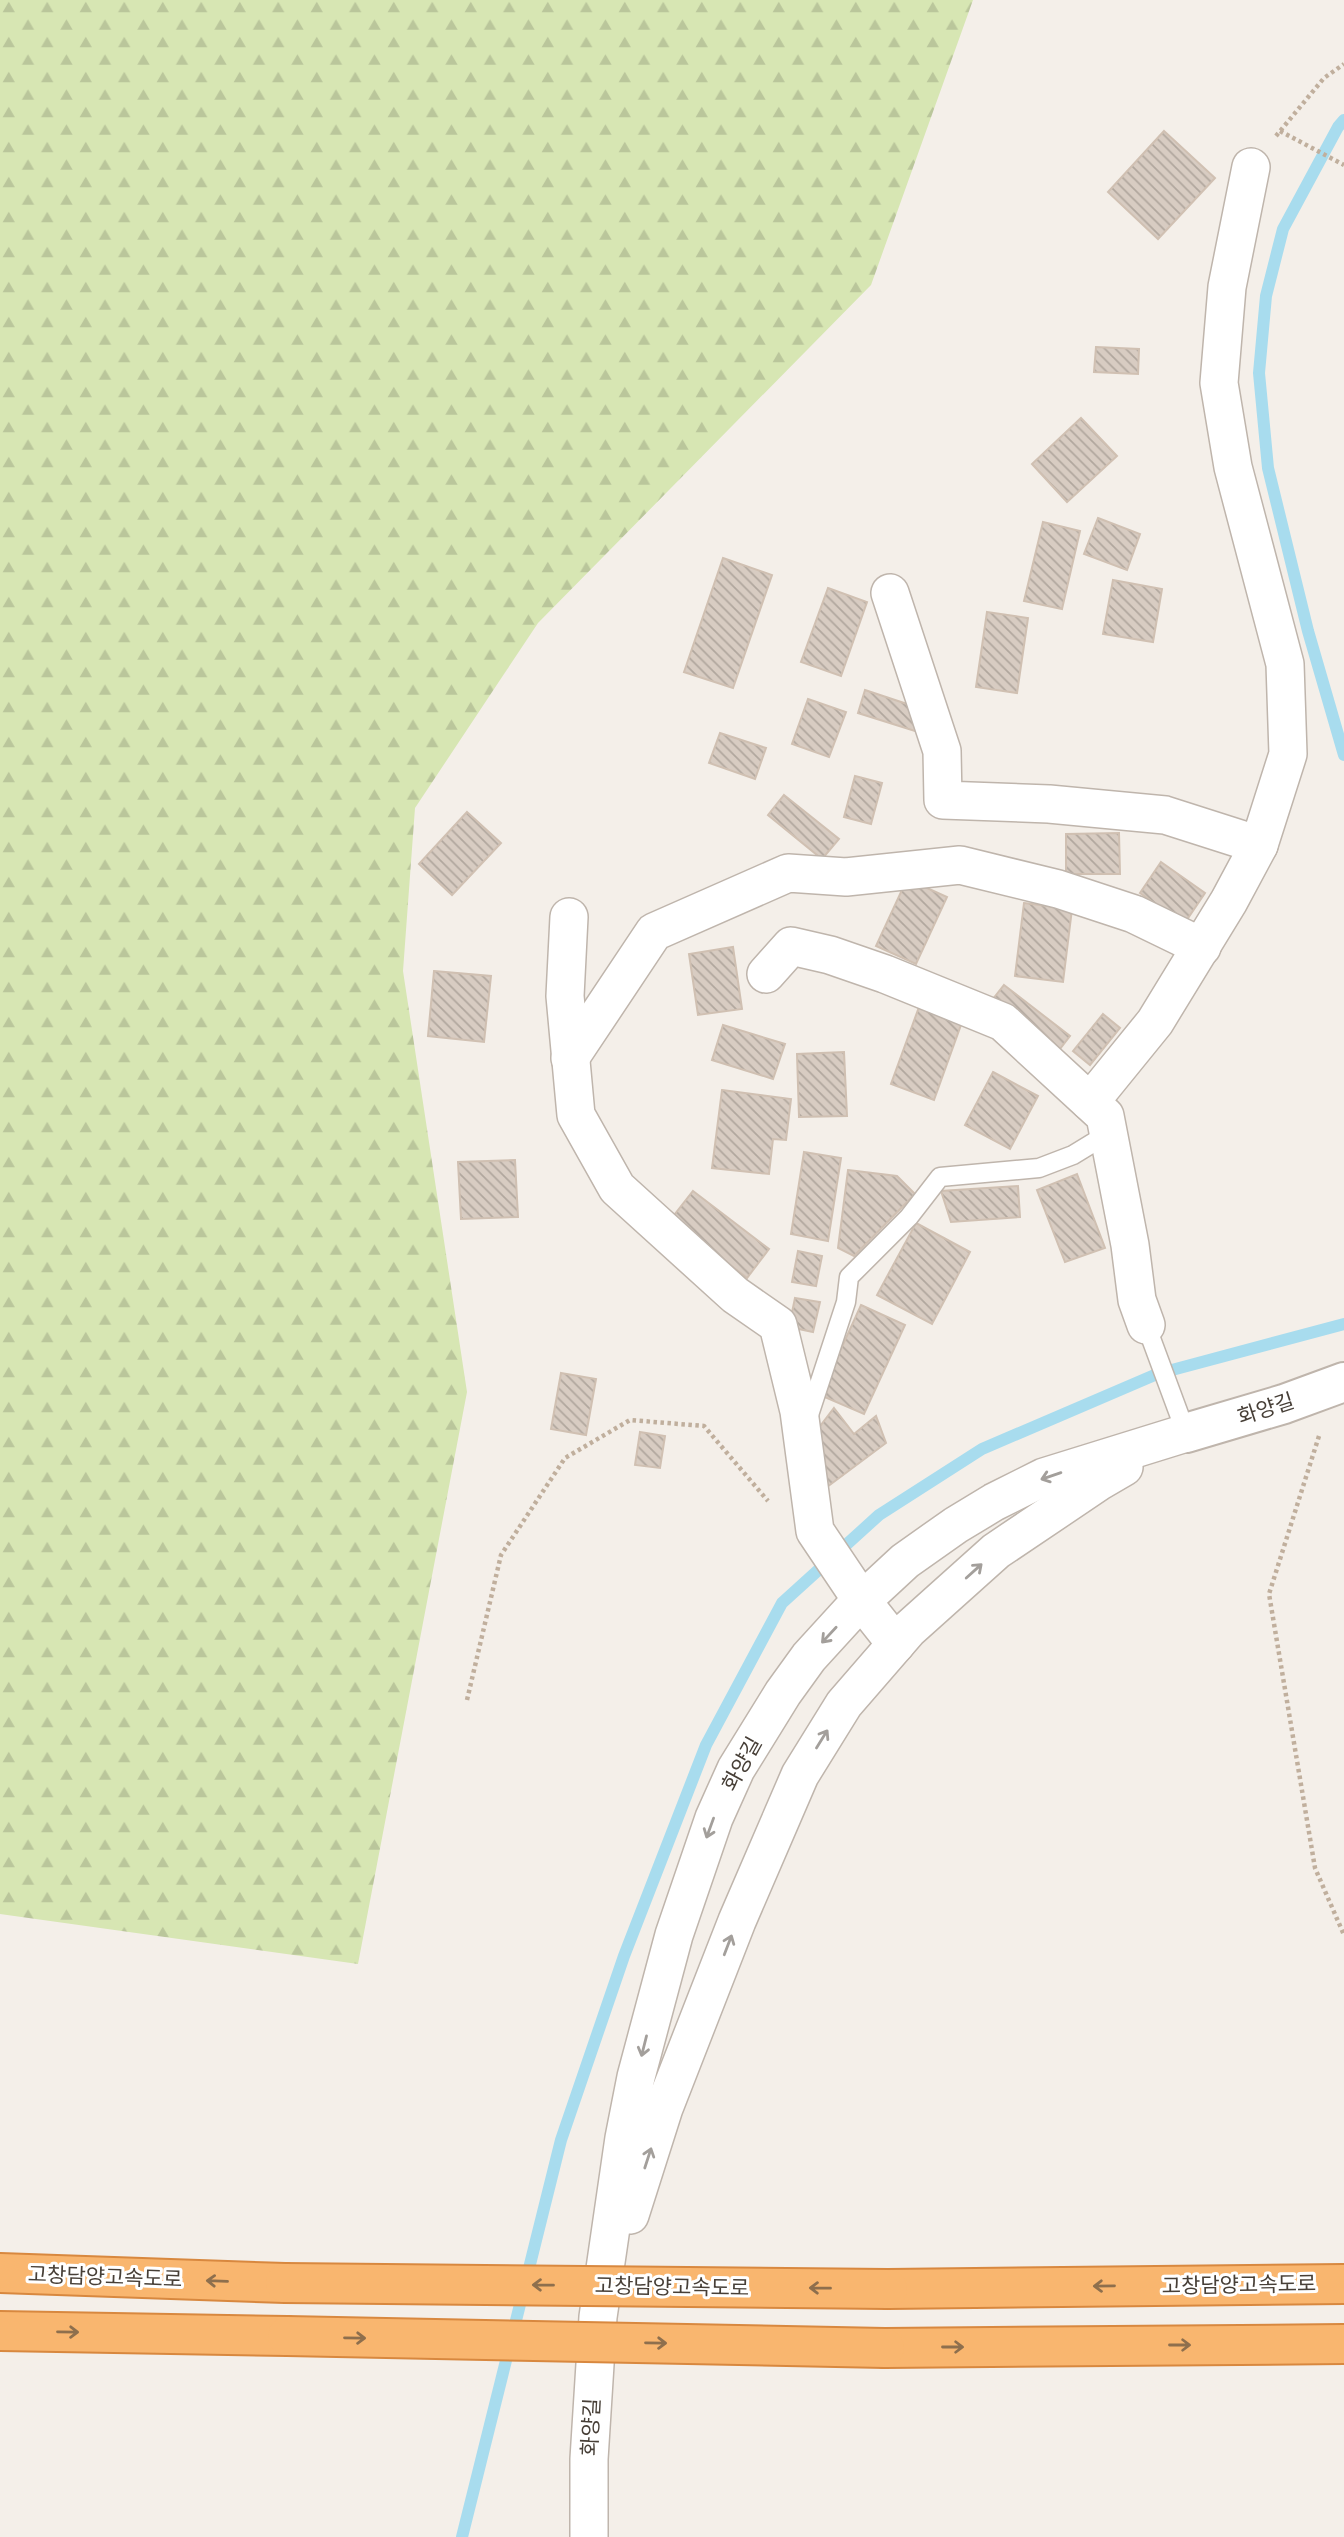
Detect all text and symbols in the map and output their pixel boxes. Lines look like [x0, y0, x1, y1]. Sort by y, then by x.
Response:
street label: 화양길 [1234, 1387, 1297, 1428]
one-way arrow [1041, 1471, 1063, 1483]
one-way arrow [965, 1563, 983, 1579]
one-way arrow [820, 1626, 837, 1643]
one-way arrow [816, 1729, 830, 1749]
street label: 화양길 [716, 1732, 766, 1795]
one-way arrow [703, 1817, 716, 1839]
one-way arrow [722, 1935, 735, 1957]
one-way arrow [637, 2034, 650, 2057]
one-way arrow [642, 2147, 655, 2169]
street label: 고창담양고속도로 [27, 2260, 183, 2291]
street label: 고창담양고속도로 [1161, 2270, 1316, 2297]
street label: 고창담양고속도로 [595, 2272, 750, 2299]
one-way arrow [205, 2274, 228, 2287]
one-way arrow [532, 2279, 555, 2292]
one-way arrow [1093, 2279, 1116, 2293]
one-way arrow [808, 2281, 831, 2295]
one-way arrow [56, 2325, 79, 2339]
one-way arrow [344, 2331, 367, 2344]
one-way arrow [644, 2336, 667, 2350]
one-way arrow [1169, 2338, 1192, 2352]
one-way arrow [941, 2340, 964, 2354]
street label: 화양길 [576, 2397, 604, 2457]

